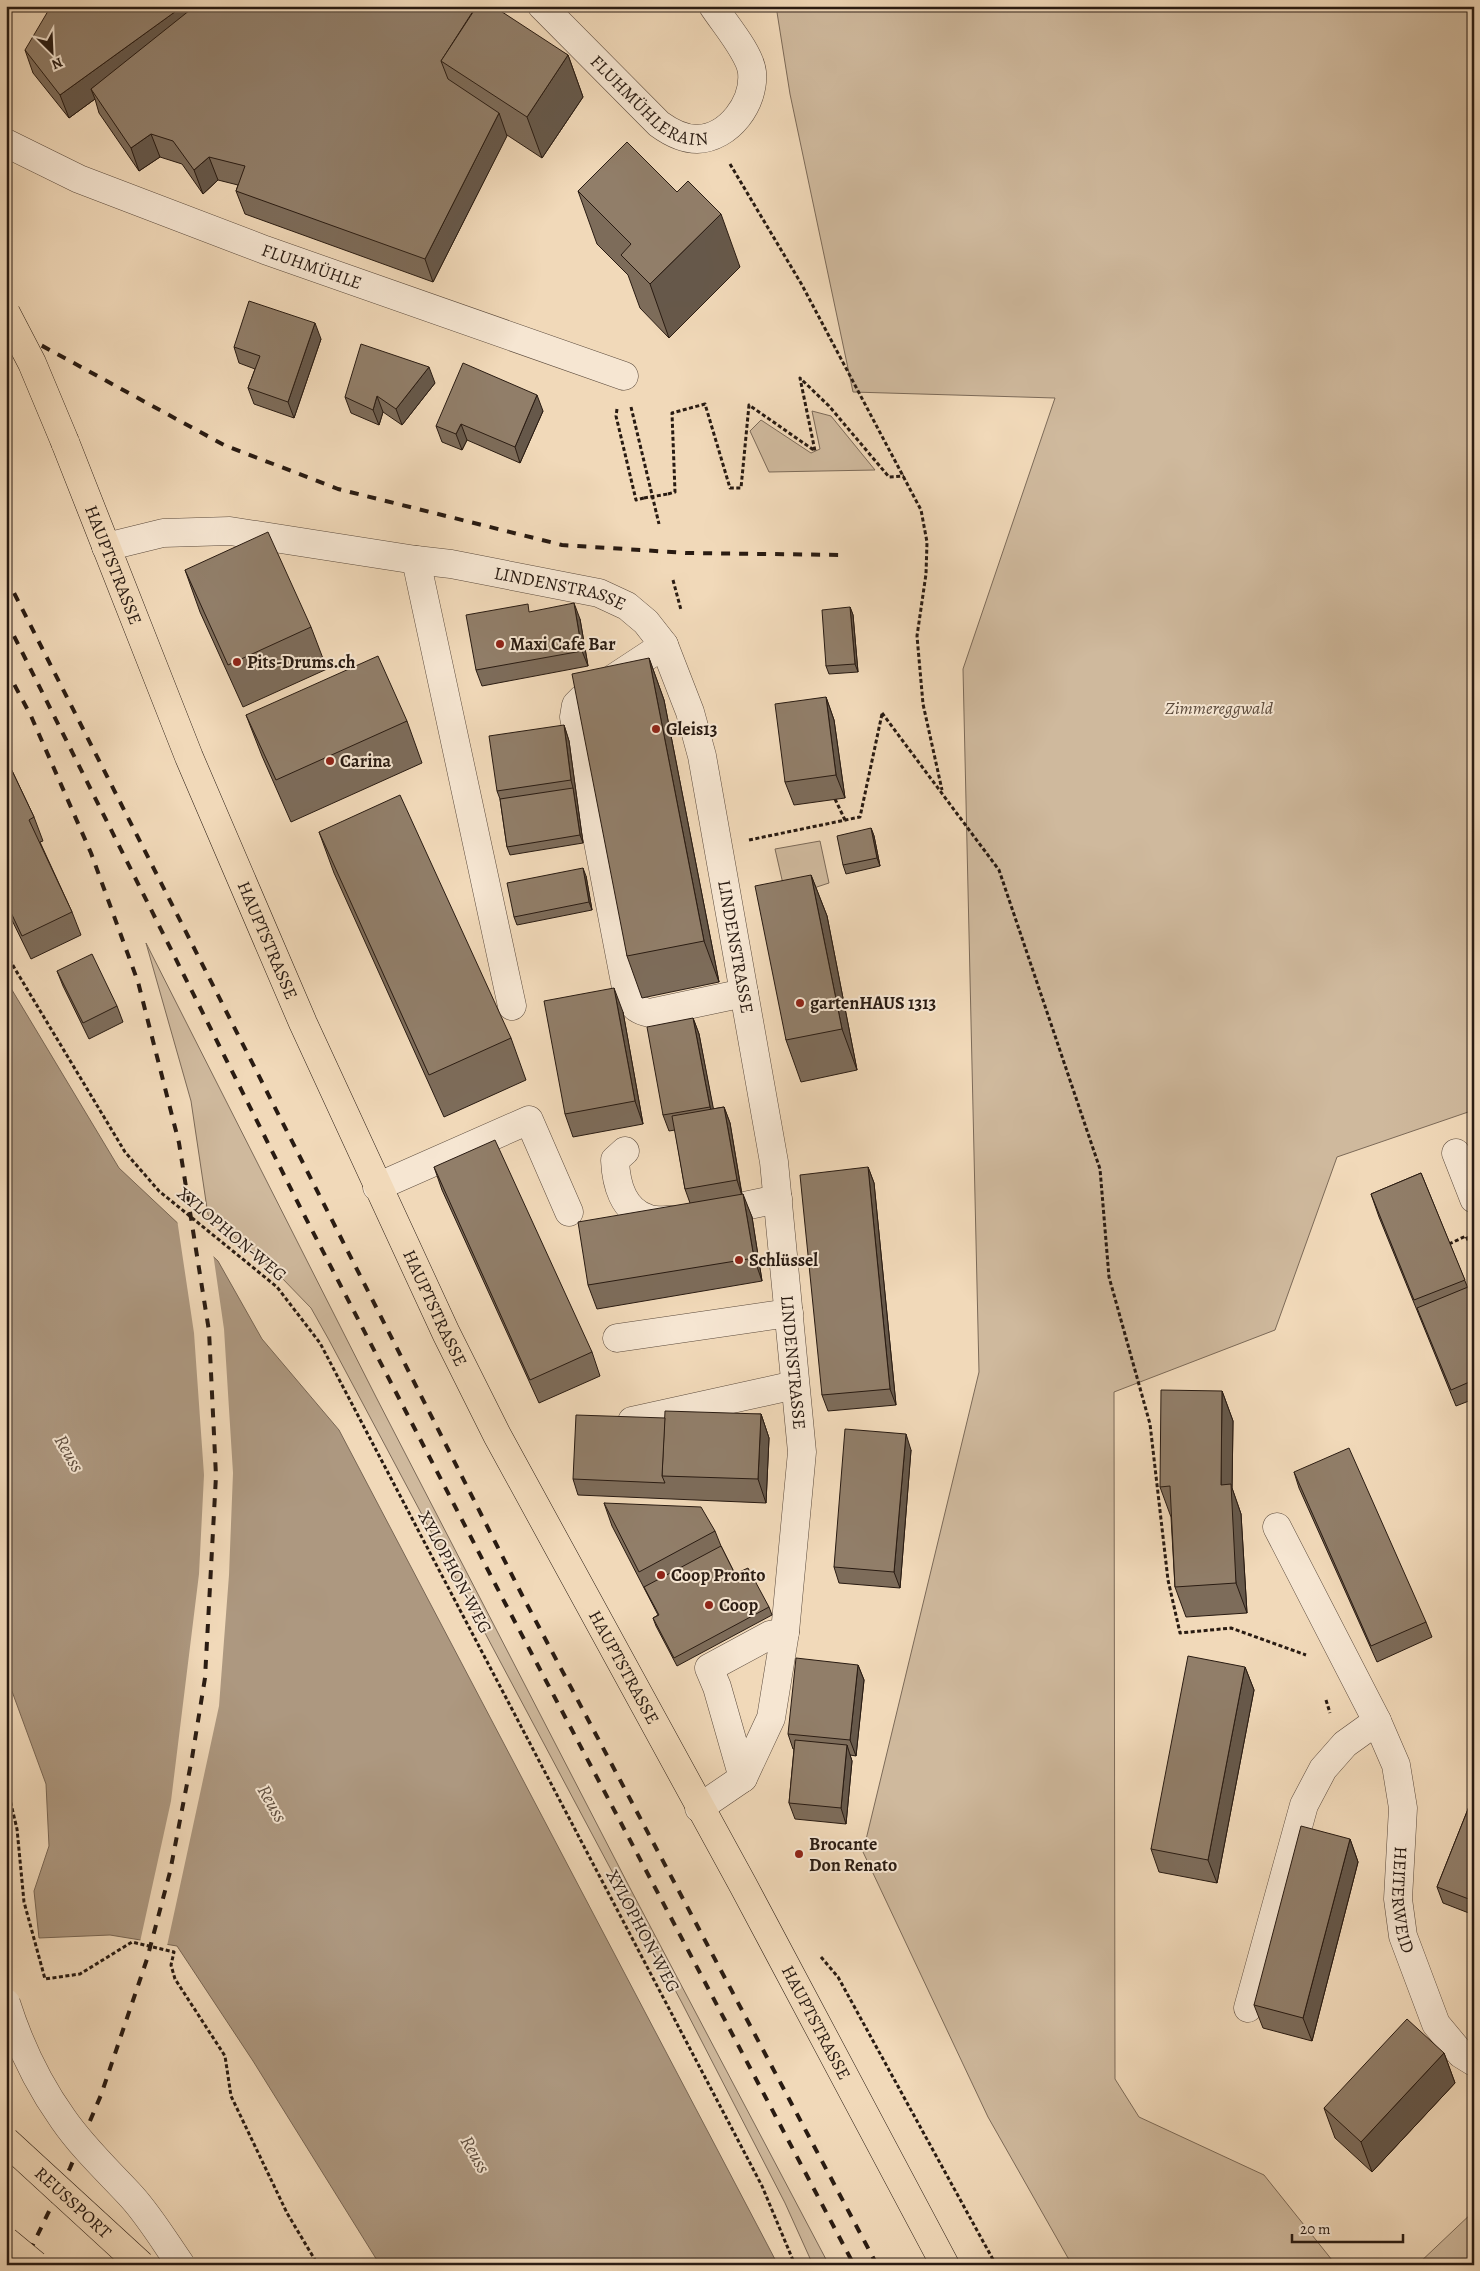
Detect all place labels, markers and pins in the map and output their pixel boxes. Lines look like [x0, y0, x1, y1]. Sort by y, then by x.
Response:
place label: Maxi Cafe Bar [510, 632, 616, 656]
marker: Maxi Cafe Bar [494, 638, 506, 650]
place label: Pits-Drums.ch [247, 650, 356, 674]
marker: Pits-Drums.ch [231, 656, 243, 668]
place label: Gleis13 [666, 717, 718, 741]
marker: Gleis13 [650, 723, 662, 735]
place label: Carina [340, 749, 392, 773]
marker: Carina [324, 755, 336, 767]
place label: gartenHAUS 1313 [810, 991, 937, 1015]
marker: gartenHAUS 1313 [794, 997, 806, 1009]
place label: Schlüssel [749, 1248, 818, 1272]
marker: Schlüssel [733, 1254, 745, 1266]
place label: Coop Pronto [671, 1563, 765, 1587]
marker: Coop Pronto [655, 1569, 667, 1581]
place label: Coop [719, 1593, 758, 1617]
marker: Coop [703, 1599, 715, 1611]
place label: Brocante Don Renato [809, 1832, 897, 1877]
marker: Brocante Don Renato [793, 1848, 805, 1860]

